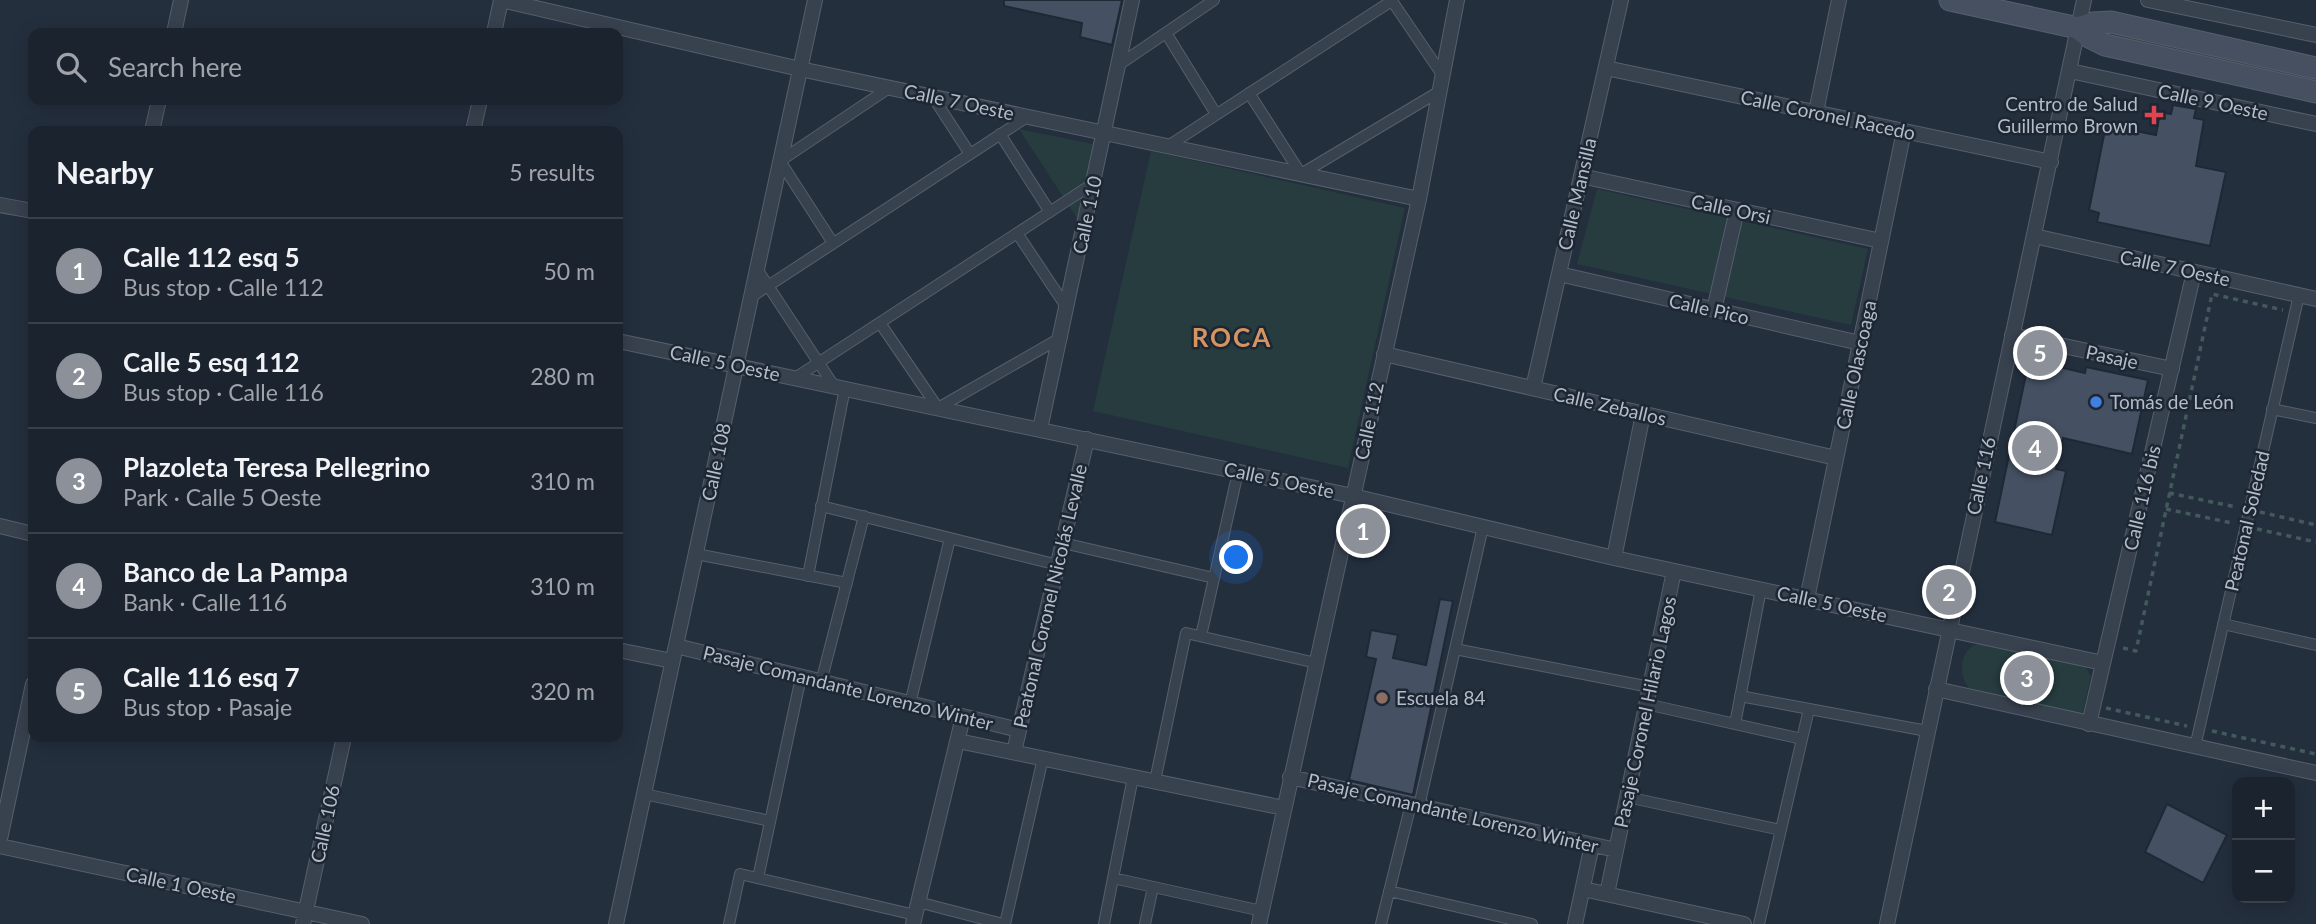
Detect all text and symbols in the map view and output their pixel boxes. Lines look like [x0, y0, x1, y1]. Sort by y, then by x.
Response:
search box [28, 28, 623, 105]
icon: search [52, 48, 90, 86]
text: Search here [108, 51, 242, 83]
street label: Calle 7 Oeste [902, 79, 1016, 124]
street label: Calle 9 Oeste [2156, 79, 2270, 124]
street label: Calle Coronel Racedo [1739, 85, 1918, 144]
place label: Centro de Salud Guillermo Brown [1997, 92, 2138, 137]
marker: Centro de Salud Guillermo Brown [2144, 105, 2164, 125]
street label: Calle Mansilla [1552, 135, 1601, 252]
text: Nearby [56, 154, 154, 190]
text: 5 results [509, 158, 595, 186]
street label: Calle 110 [1067, 174, 1106, 256]
street label: Calle Orsi [1689, 189, 1773, 228]
text: Calle 112 esq 5 [123, 241, 300, 273]
street label: Calle 7 Oeste [2118, 245, 2232, 290]
text: 1 [72, 257, 86, 285]
text: 50 m [544, 257, 595, 285]
text: Bus stop · Calle 112 [123, 273, 324, 301]
street label: Calle Pico [1667, 288, 1751, 329]
street label: Calle Olascoaga [1831, 298, 1880, 432]
district label: ROCA [1192, 321, 1272, 353]
pin: 5 [2017, 327, 2063, 379]
street label: Calle 5 Oeste [668, 340, 782, 385]
street label: Pasaje [2084, 340, 2140, 373]
text: Calle 5 esq 112 [123, 346, 300, 378]
text: 2 [72, 362, 86, 390]
text: 280 m [530, 362, 595, 390]
text: Bus stop · Calle 116 [123, 378, 324, 406]
street label: Calle 112 [1349, 380, 1388, 462]
street label: Calle Zeballos [1551, 381, 1669, 430]
place label: Tomás de León [2110, 390, 2234, 413]
marker: Tomás de León [2088, 394, 2104, 410]
street label: Calle 108 [696, 421, 735, 503]
pin: 4 [2012, 422, 2058, 474]
street label: Calle 116 [1961, 435, 2000, 517]
street label: Calle 116 bis [2118, 443, 2165, 553]
street label: Peatonal Soledad [2219, 448, 2274, 593]
text: Plazoleta Teresa Pellegrino [123, 451, 430, 483]
street label: Calle 5 Oeste [1222, 457, 1336, 502]
street label: Peatonal Coronel Nicolás Levalle [1008, 462, 1091, 730]
text: 3 [72, 467, 86, 495]
text: 310 m [530, 467, 595, 495]
text: Park · Calle 5 Oeste [123, 483, 321, 511]
pin: 1 [1340, 505, 1386, 557]
your location [1219, 540, 1253, 574]
text: Banco de La Pampa [123, 556, 348, 588]
pin: 2 [1926, 566, 1972, 618]
text: 4 [72, 572, 86, 600]
text: 310 m [530, 572, 595, 600]
street label: Calle 5 Oeste [1775, 581, 1889, 626]
text: Bank · Calle 116 [123, 588, 287, 616]
street label: Pasaje Coronel Hilario Lagos [1609, 594, 1680, 830]
street label: Pasaje Comandante Lorenzo Winter [701, 640, 996, 735]
pin: 3 [2004, 652, 2050, 704]
text: Calle 116 esq 7 [123, 661, 300, 693]
text: 5 [72, 677, 86, 705]
text: 320 m [530, 677, 595, 705]
place label: Escuela 84 [1396, 686, 1486, 709]
marker: Escuela 84 [1374, 690, 1390, 706]
text: Bus stop · Pasaje [123, 693, 292, 721]
street label: Pasaje Comandante Lorenzo Winter [1305, 768, 1601, 857]
map controls [2232, 777, 2295, 903]
button: + [2232, 777, 2295, 840]
street label: Calle 106 [305, 783, 344, 865]
button: − [2232, 840, 2295, 903]
street label: Calle 1 Oeste [124, 862, 238, 907]

